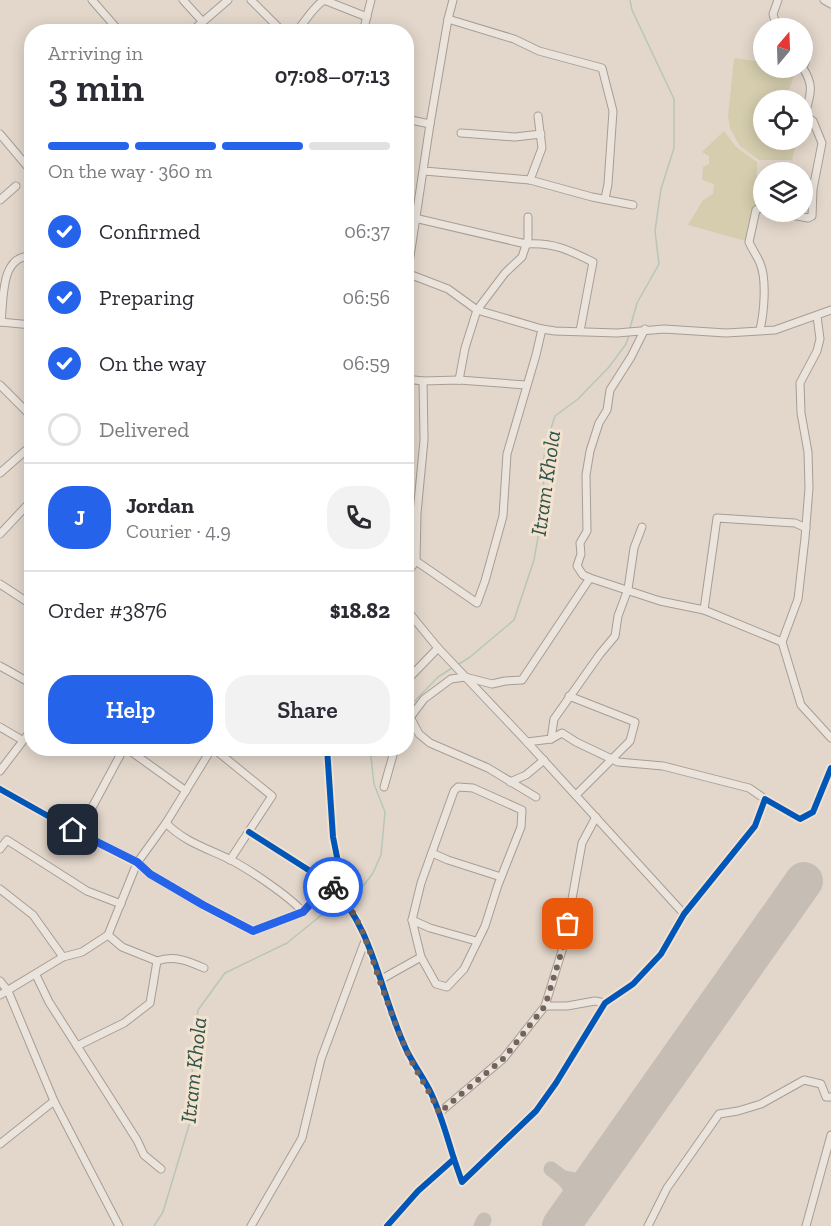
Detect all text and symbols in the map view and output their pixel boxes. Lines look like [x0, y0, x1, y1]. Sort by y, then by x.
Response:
north arrow [753, 18, 813, 78]
map controls [753, 18, 813, 222]
text: Arriving in [48, 41, 143, 65]
text: 07:08–07:13 [275, 62, 390, 89]
text: 3 min [48, 64, 144, 111]
button: locate [753, 90, 813, 150]
text: On the way · 360 m [48, 159, 212, 183]
button: layers [753, 162, 813, 222]
icon: check [48, 215, 81, 248]
text: Confirmed [99, 218, 200, 245]
text: 06:37 [344, 219, 390, 243]
icon: check [48, 281, 81, 314]
text: Preparing [99, 284, 194, 311]
text: 06:56 [343, 285, 390, 309]
icon: check [48, 347, 81, 380]
text: On the way [99, 350, 206, 377]
text: 06:59 [343, 351, 390, 375]
text: Delivered [99, 416, 189, 443]
water label: Itram Khola [525, 429, 566, 538]
button: phone [327, 486, 390, 549]
text: Jordan [126, 492, 194, 519]
text: J [74, 504, 85, 531]
text: Courier · 4.9 [126, 519, 231, 543]
text: Order #3876 [48, 597, 167, 624]
text: $18.82 [330, 597, 390, 624]
button: Help [48, 675, 213, 744]
button: Share [225, 675, 390, 744]
pin [47, 804, 98, 855]
icon: home [56, 813, 89, 846]
courier [303, 857, 363, 917]
icon: bike [317, 871, 350, 904]
pin [542, 898, 593, 949]
icon: bag [551, 907, 584, 940]
water label: Itram Khola [175, 1016, 212, 1124]

